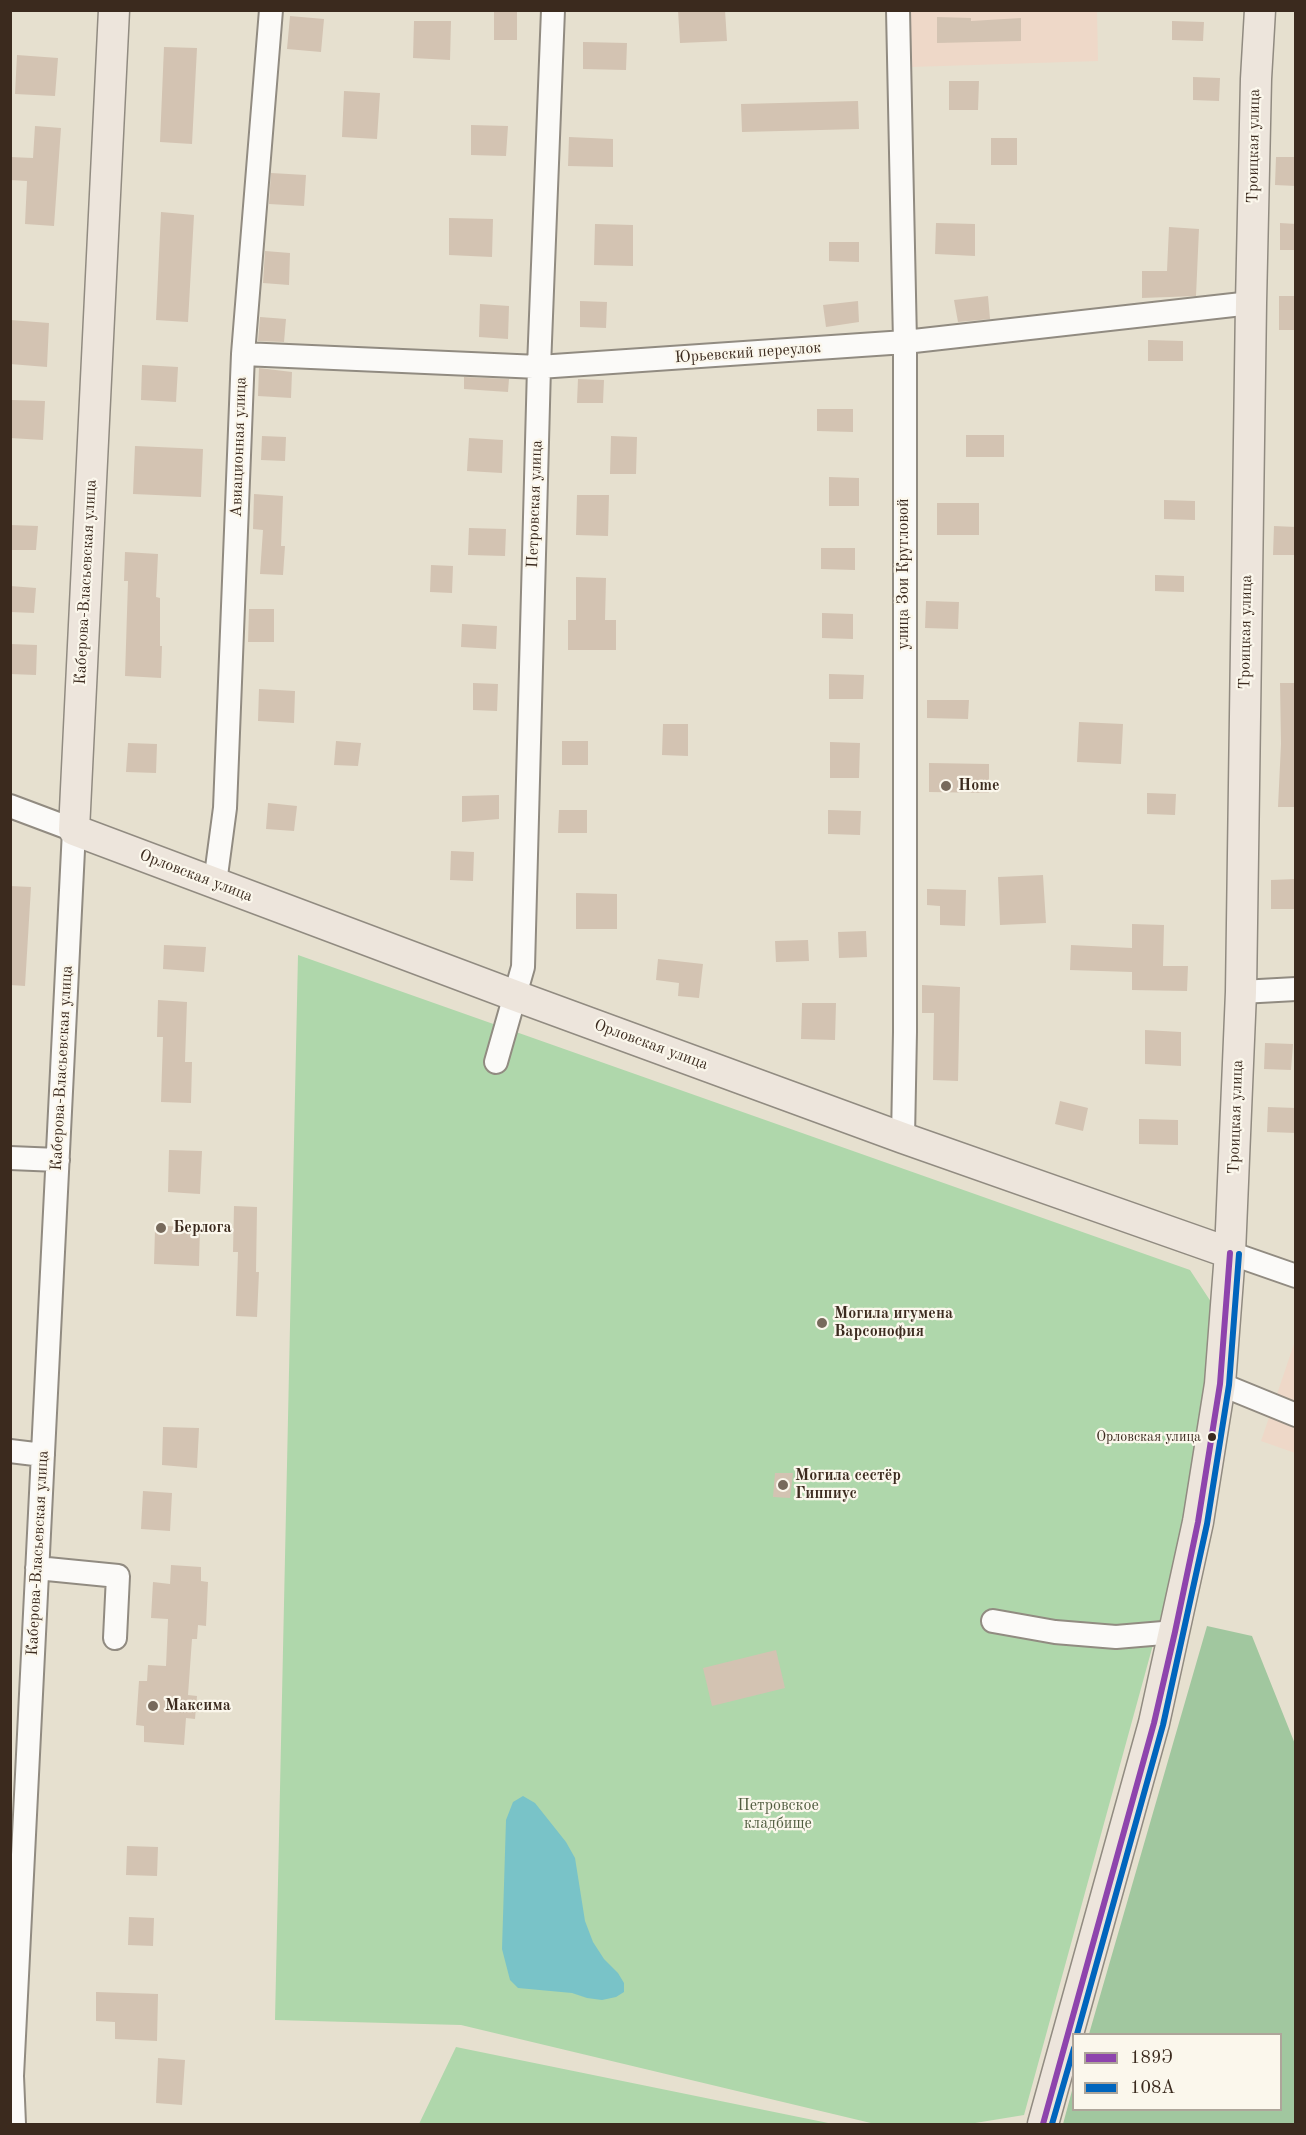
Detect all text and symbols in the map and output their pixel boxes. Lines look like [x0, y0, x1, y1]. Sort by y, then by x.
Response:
street label: Троицкая улица [1243, 88, 1265, 204]
street label: Юрьевский переулок [674, 338, 822, 368]
street label: Авиационная улица [227, 376, 251, 518]
street label: Петровская улица [523, 440, 547, 568]
street label: Каберова-Власьевская улица [71, 479, 101, 685]
street label: улица Зои Кругловой [894, 498, 914, 650]
street label: Троицкая улица [1235, 574, 1257, 690]
place label: Home [958, 776, 1000, 796]
marker: Home [939, 779, 953, 793]
street label: Орловская улица [137, 846, 255, 906]
street label: Каберова-Власьевская улица [47, 965, 77, 1171]
street label: Орловская улица [591, 1015, 711, 1075]
street label: Троицкая улица [1224, 1059, 1248, 1175]
place label: Берлога [173, 1218, 232, 1238]
marker: Берлога [154, 1221, 168, 1235]
place label: Могила игумена Варсонофия [834, 1304, 953, 1342]
marker: Могила игумена Варсонофия [815, 1316, 829, 1330]
place label: Орловская улица [1096, 1429, 1201, 1445]
marker: Орловская улица [1206, 1431, 1218, 1443]
street label: Каберова-Власьевская улица [23, 1450, 53, 1656]
place label: Могила сестёр Гиппиус [795, 1466, 901, 1504]
marker: Могила сестёр Гиппиус [776, 1478, 790, 1492]
place label: Максима [165, 1696, 231, 1716]
marker: Максима [146, 1699, 160, 1713]
park label: Петровское кладбище [737, 1796, 819, 1834]
legend [1072, 2033, 1282, 2111]
text: 189Э [1130, 2049, 1173, 2067]
text: 108А [1130, 2079, 1175, 2097]

